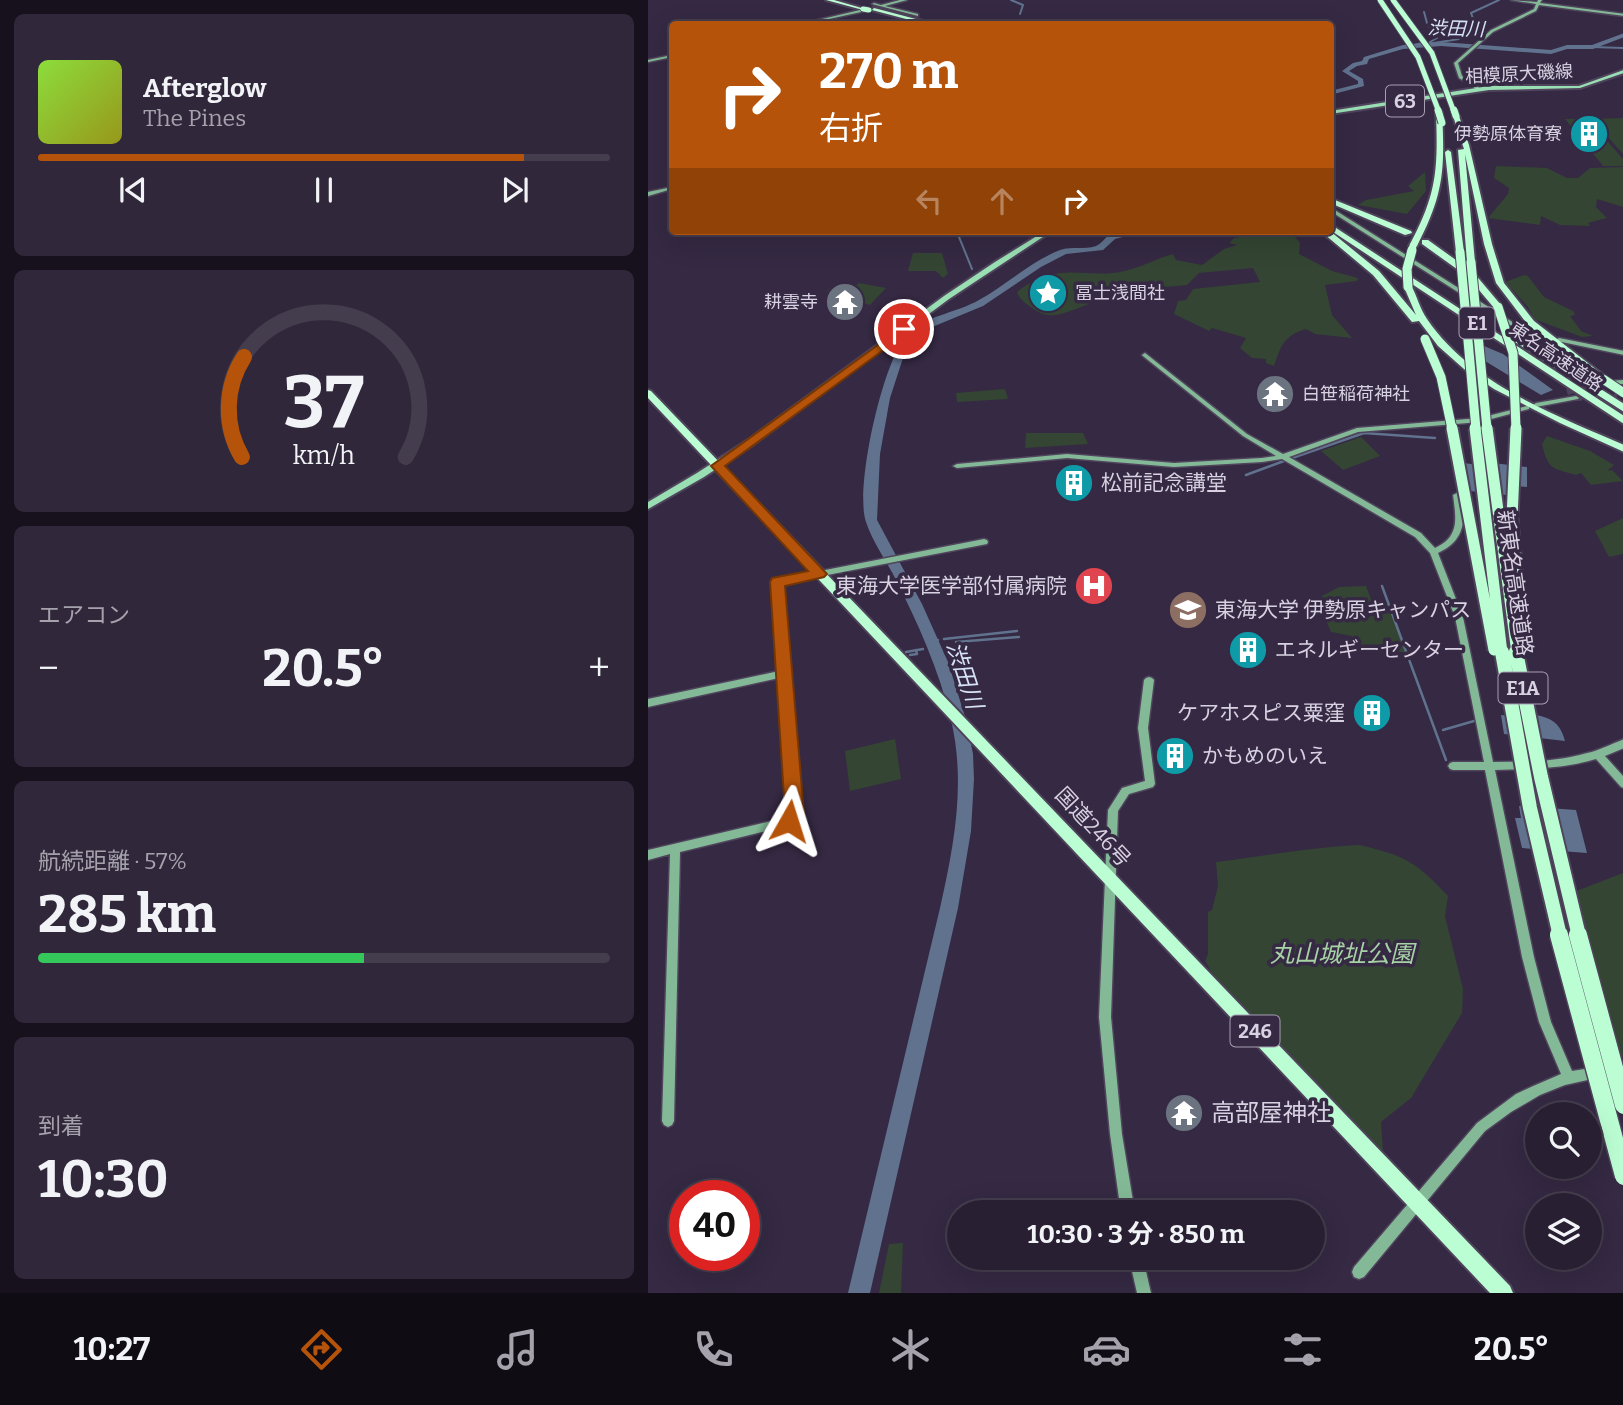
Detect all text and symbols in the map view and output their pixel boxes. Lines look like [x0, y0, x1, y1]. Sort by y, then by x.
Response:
water label: 渋田川 [1427, 16, 1487, 41]
text: 270 m [819, 42, 959, 101]
icon: right [704, 49, 795, 140]
street label: 相模原大磯線 [1464, 60, 1574, 88]
text: Afterglow [143, 73, 266, 104]
road number: 63 [1386, 86, 1424, 116]
text: The Pines [143, 104, 246, 132]
text: 右折 [819, 109, 883, 147]
building icon: 伊勢原体育寮 [1568, 113, 1610, 155]
place label: 伊勢原体育寮 [1454, 123, 1562, 145]
icon: previous [114, 171, 152, 209]
icon: pause [305, 171, 343, 209]
icon: next [496, 171, 534, 209]
icon: left [910, 182, 948, 220]
icon: ahead [983, 182, 1021, 220]
icon: right [1056, 182, 1094, 220]
place icon: 冨士浅間社 [1027, 272, 1069, 314]
temple icon: 耕雲寺 [824, 281, 866, 323]
place label: 冨士浅間社 [1075, 282, 1165, 304]
place label: 耕雲寺 [764, 291, 818, 313]
pin [874, 299, 934, 359]
road number: E1 [1460, 308, 1494, 338]
icon: arrive [885, 310, 923, 348]
street label: 東名高速道路 [1505, 318, 1607, 396]
text: 37 [283, 359, 365, 446]
temple icon: 白笹稲荷神社 [1254, 373, 1296, 415]
place label: 白笹稲荷神社 [1302, 383, 1410, 405]
text: km/h [293, 440, 355, 470]
building icon: 松前記念講堂 [1053, 462, 1095, 504]
place label: 松前記念講堂 [1101, 470, 1227, 496]
street label: 新東名高速道路 [1492, 508, 1538, 658]
hospital icon: 東海大学医学部付属病院 [1073, 565, 1115, 607]
place label: 東海大学医学部付属病院 [836, 573, 1067, 599]
school or university icon: 東海大学 伊勢原キャンパス [1167, 589, 1209, 631]
place label: 東海大学 伊勢原キャンパス [1215, 597, 1471, 623]
text: エアコン [38, 601, 130, 629]
building icon: エネルギーセンター [1227, 629, 1269, 671]
text: 20.5° [262, 637, 385, 700]
place label: エネルギーセンター [1275, 637, 1464, 663]
water label: 渋田川 [941, 638, 990, 715]
text: − [38, 645, 59, 691]
text: + [588, 645, 610, 691]
road number: E1A [1498, 673, 1548, 704]
building icon: ケアホスピス粟窪 [1351, 692, 1393, 734]
place label: ケアホスピス粟窪 [1177, 700, 1345, 726]
building icon: かもめのいえ [1154, 735, 1196, 777]
place label: かもめのいえ [1202, 743, 1328, 769]
street label: 国道246号 [1050, 782, 1136, 872]
position arrow [752, 784, 826, 858]
text: 航続距離 · 57% [38, 847, 187, 875]
text: 285 km [38, 883, 216, 946]
park label: 丸山城址公園 [1270, 940, 1417, 968]
road number: 246 [1230, 1015, 1280, 1046]
temple icon: 高部屋神社 [1163, 1092, 1205, 1134]
place label: 高部屋神社 [1211, 1099, 1331, 1127]
map controls [1525, 1102, 1602, 1270]
button: search [1525, 1102, 1602, 1179]
text: 到着 [38, 1112, 84, 1140]
text: 10:30 [38, 1148, 169, 1211]
speed limit sign: 40 [669, 1180, 760, 1271]
button: layers [1525, 1193, 1602, 1270]
text: 10:30 · 3 分 · 850 m [1027, 1219, 1245, 1250]
icon: directions [297, 1325, 346, 1374]
icon: music [493, 1325, 542, 1374]
icon: phone [689, 1325, 738, 1374]
icon: climate [886, 1325, 935, 1374]
icon: car [1082, 1325, 1131, 1374]
icon: filters [1278, 1325, 1327, 1374]
text: 10:27 [74, 1330, 150, 1368]
text: 20.5° [1474, 1330, 1549, 1368]

